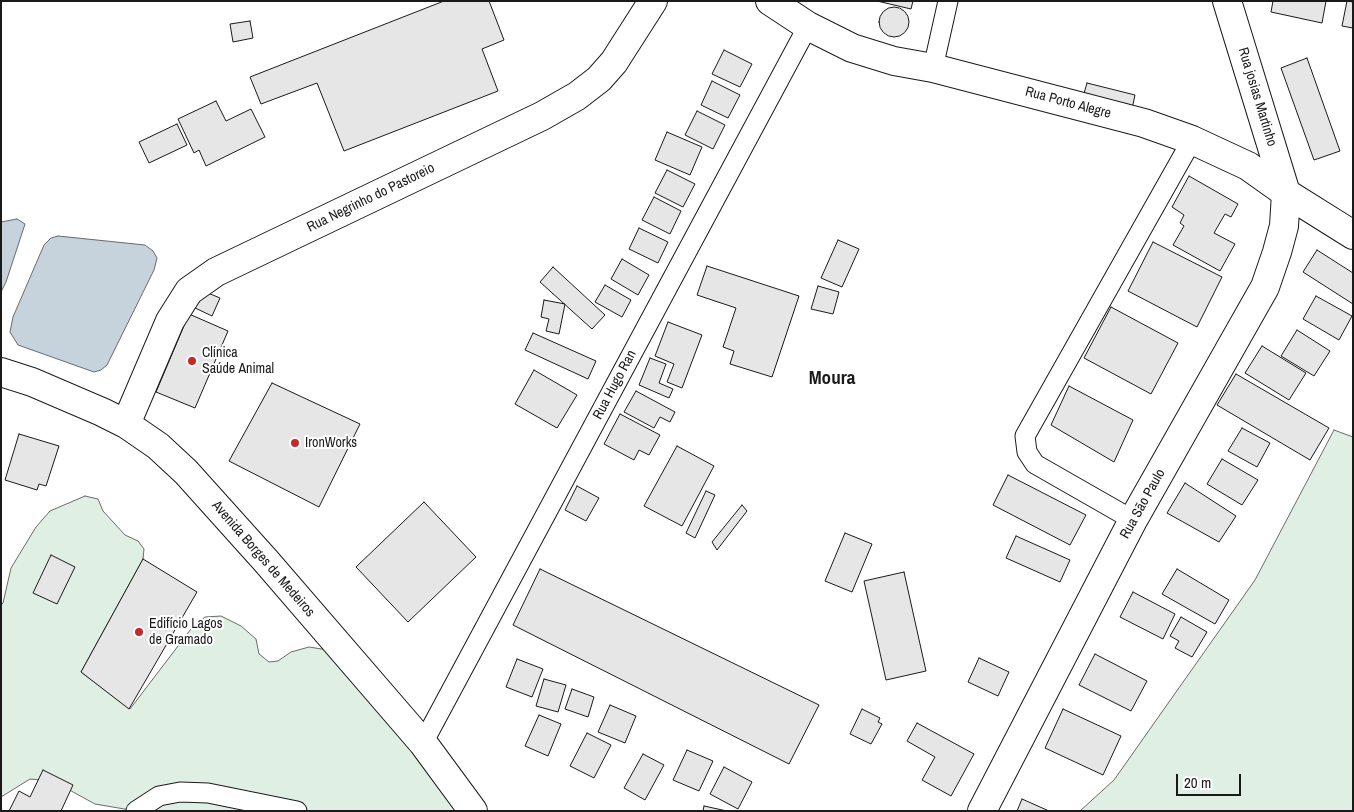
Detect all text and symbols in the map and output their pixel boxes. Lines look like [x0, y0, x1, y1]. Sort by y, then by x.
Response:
street label: Rua josias Martinho [1234, 45, 1280, 149]
street label: Rua Porto Alegre [1023, 83, 1113, 123]
street label: Rua Negrinho do Pastoreio [305, 160, 437, 236]
place label: Clínica Saúde Animal [202, 345, 274, 378]
street label: Rua Hugo Ran [590, 348, 640, 422]
marker: Clínica Saúde Animal [186, 355, 198, 367]
district label: Moura [809, 368, 855, 390]
place label: IronWorks [305, 435, 357, 451]
marker: IronWorks [289, 437, 301, 449]
street label: Rua São Paulo [1117, 466, 1169, 542]
street label: Avenida Borges de Medeiros [208, 497, 318, 621]
place label: Edifício Lagos de Gramado [149, 616, 222, 648]
marker: Edifício Lagos de Gramado [133, 626, 145, 638]
scale bar [1179, 764, 1244, 796]
text: 20 m [1184, 772, 1211, 793]

